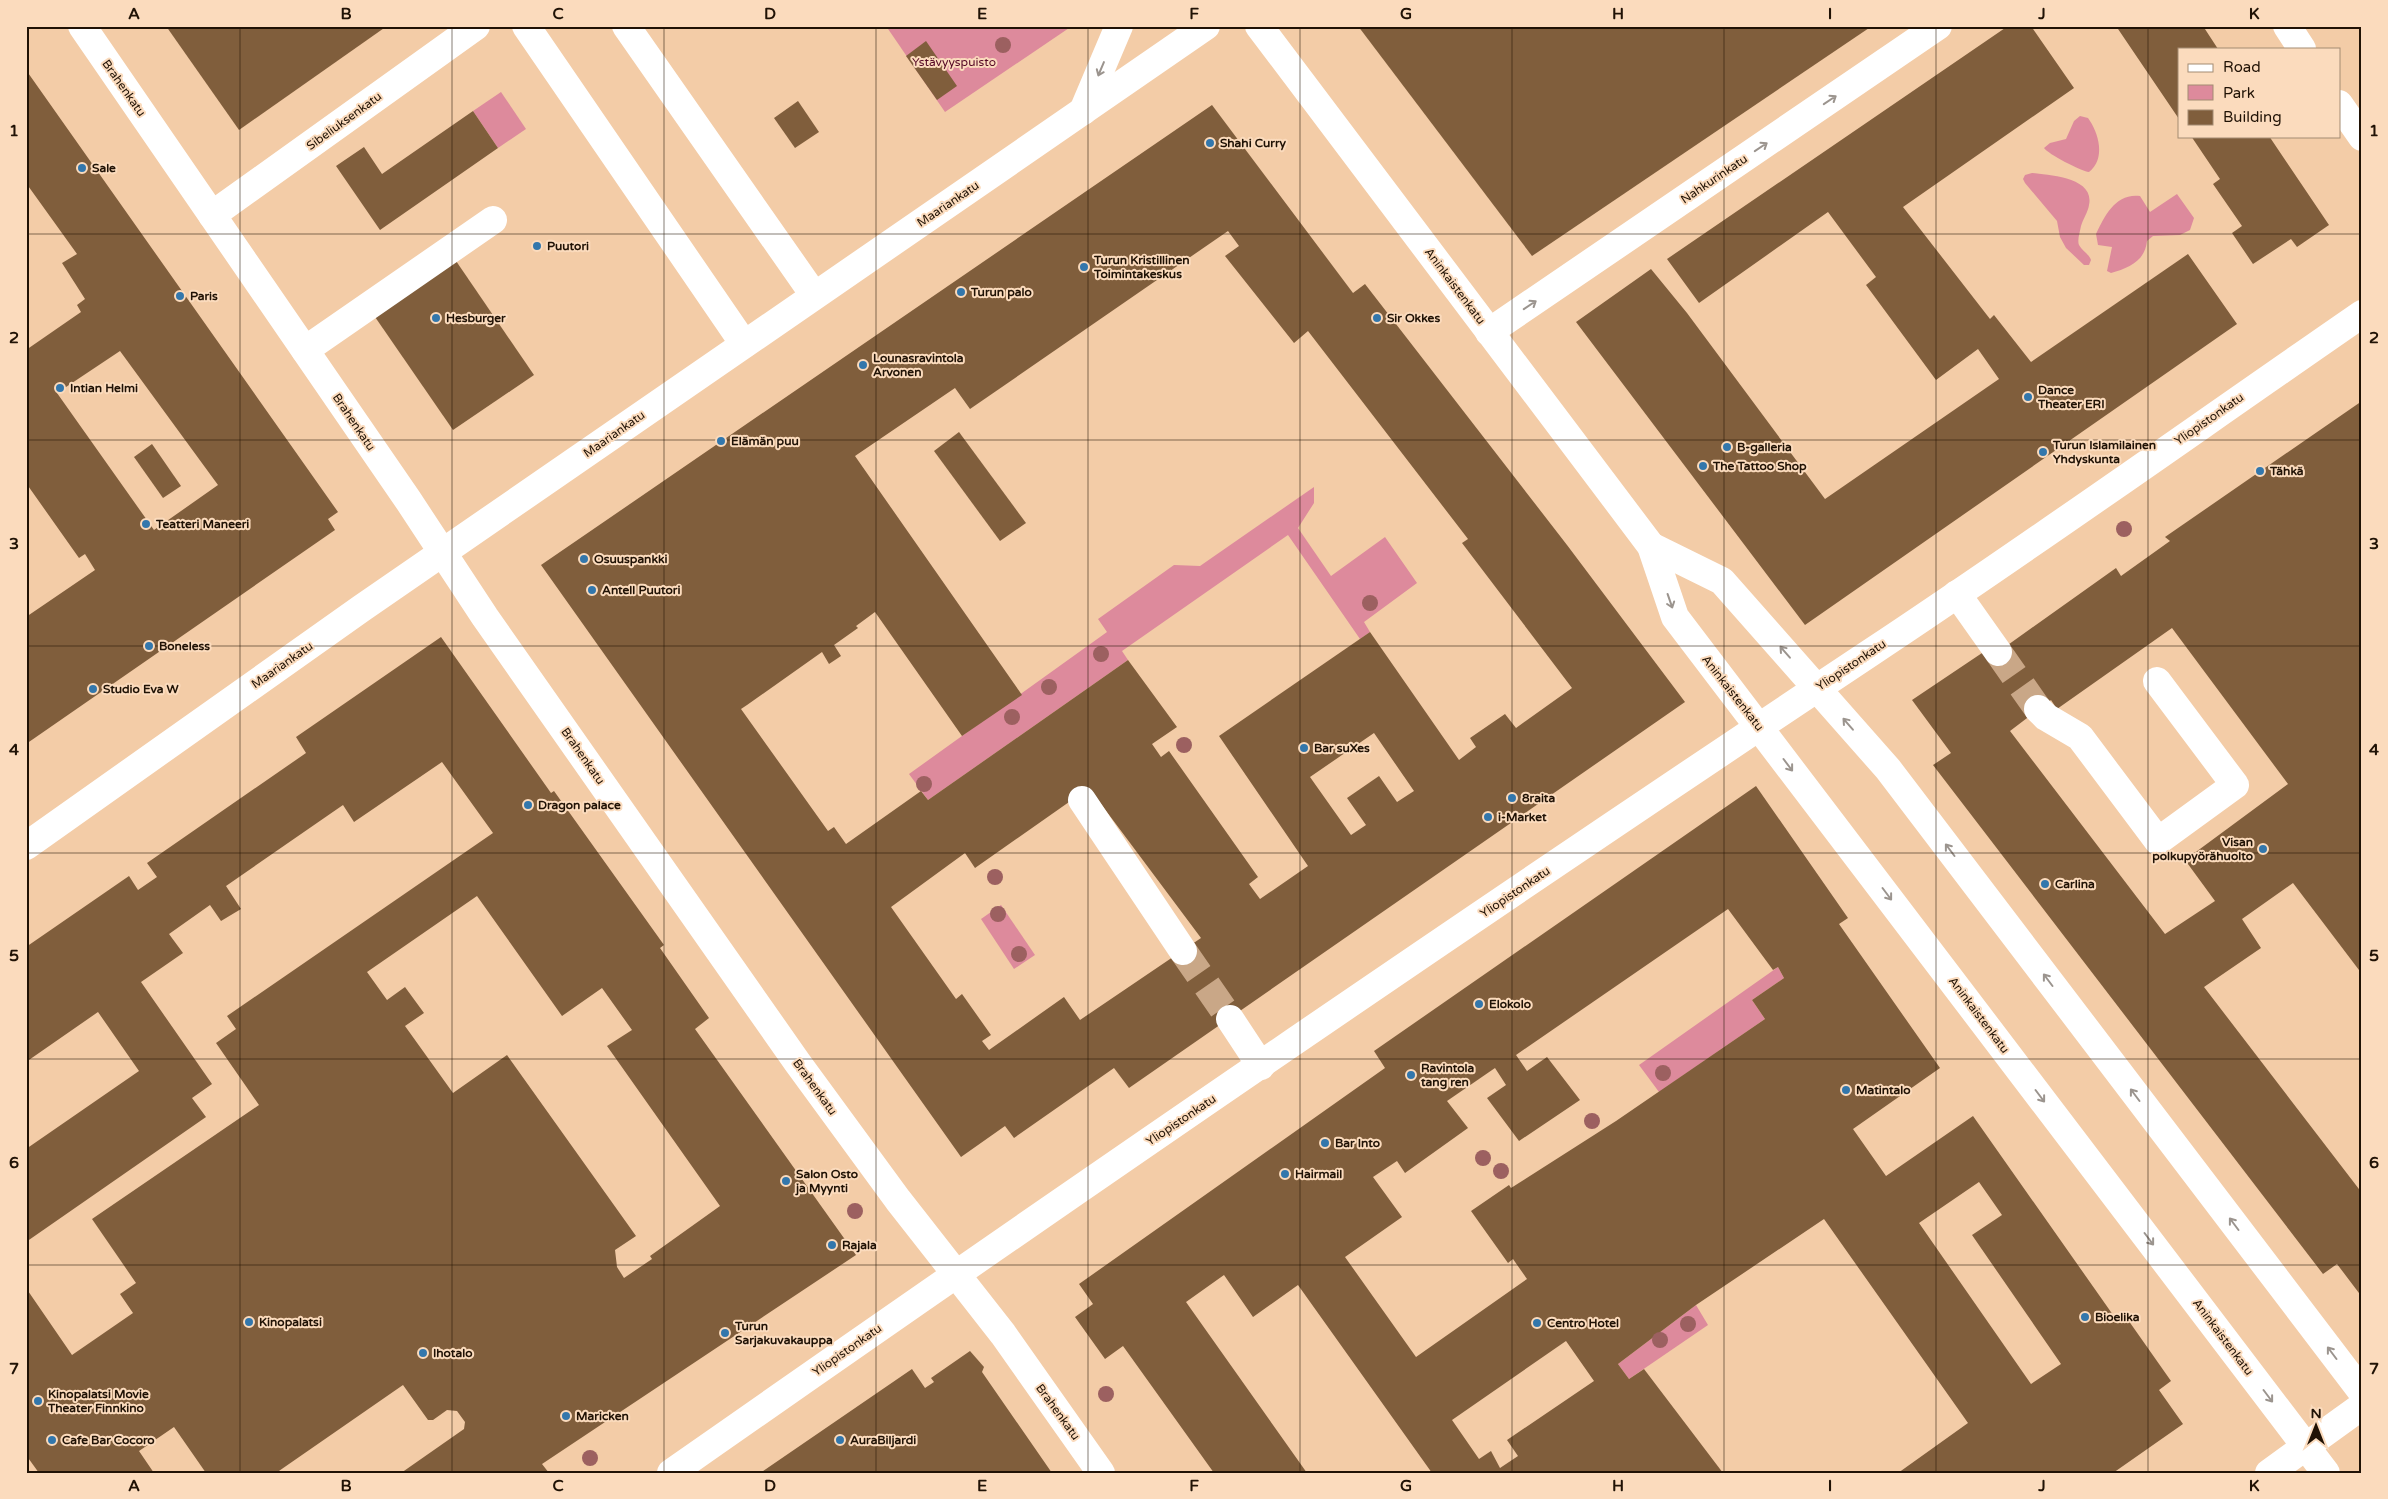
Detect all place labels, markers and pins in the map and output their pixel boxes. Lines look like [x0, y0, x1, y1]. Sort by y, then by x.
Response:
place label: Shahi Curry [1220, 136, 1286, 151]
marker: Shahi Curry [1204, 137, 1216, 149]
place label: Sale [92, 161, 116, 175]
marker: Sale [76, 162, 88, 174]
place label: Puutori [547, 239, 589, 253]
marker: Puutori [531, 240, 543, 252]
place label: Turun Kristillinen Toimintakeskus [1093, 253, 1190, 281]
marker: Turun Kristillinen Toimintakeskus [1078, 261, 1090, 273]
place label: Turun palo [970, 285, 1032, 300]
marker: Turun palo [955, 286, 967, 298]
place label: Paris [190, 289, 218, 303]
marker: Paris [174, 290, 186, 302]
place label: Hesburger [446, 311, 506, 326]
place label: Sir Okkes [1387, 311, 1440, 325]
marker: Hesburger [430, 312, 442, 324]
marker: Sir Okkes [1371, 312, 1383, 324]
place label: Lounasravintola Arvonen [873, 351, 964, 379]
marker: Lounasravintola Arvonen [857, 359, 869, 371]
place label: Intian Helmi [70, 381, 138, 395]
marker: Intian Helmi [54, 382, 66, 394]
place label: Dance Theater ERI [2037, 383, 2105, 411]
marker: Dance Theater ERI [2022, 391, 2034, 403]
place label: Elämän puu [731, 434, 799, 449]
marker: Elämän puu [715, 435, 727, 447]
place label: Turun Islamilainen Yhdyskunta [2052, 438, 2156, 467]
place label: B-galleria [1737, 440, 1792, 455]
marker: B-galleria [1721, 441, 1733, 453]
marker: Turun Islamilainen Yhdyskunta [2037, 446, 2049, 458]
place label: The Tattoo Shop [1712, 459, 1807, 474]
marker: The Tattoo Shop [1697, 460, 1709, 472]
place label: Tähkä [2269, 464, 2304, 478]
marker: Tähkä [2254, 465, 2266, 477]
place label: Teatteri Maneeri [155, 517, 249, 531]
marker: Teatteri Maneeri [140, 518, 152, 530]
place label: Osuuspankki [594, 552, 668, 567]
marker: Osuuspankki [578, 553, 590, 565]
place label: Antell Puutori [602, 583, 680, 597]
marker: Antell Puutori [586, 584, 598, 596]
place label: Boneless [159, 639, 210, 653]
marker: Boneless [143, 640, 155, 652]
place label: Studio Eva W [103, 682, 180, 696]
marker: Studio Eva W [87, 683, 99, 695]
place label: Bar suXes [1314, 741, 1370, 755]
marker: Bar suXes [1298, 742, 1310, 754]
place label: 8raita [1522, 791, 1555, 805]
marker: 8raita [1506, 792, 1518, 804]
place label: Dragon palace [538, 798, 621, 813]
marker: Dragon palace [522, 799, 534, 811]
place label: i-Market [1498, 810, 1547, 824]
marker: i-Market [1482, 811, 1494, 823]
place label: Visan polkupyörähuolto [2152, 835, 2253, 864]
marker: Visan polkupyörähuolto [2257, 843, 2269, 855]
place label: Carlina [2055, 877, 2095, 891]
marker: Carlina [2039, 878, 2051, 890]
place label: Elokolo [1489, 997, 1531, 1011]
marker: Elokolo [1473, 998, 1485, 1010]
place label: Ravintola tang ren [1420, 1061, 1474, 1090]
marker: Ravintola tang ren [1405, 1069, 1417, 1081]
place label: Matintalo [1856, 1083, 1911, 1097]
marker: Matintalo [1840, 1084, 1852, 1096]
place label: Bar Into [1335, 1136, 1380, 1150]
marker: Bar Into [1319, 1137, 1331, 1149]
place label: Salon Osto ja Myynti [795, 1167, 858, 1196]
place label: Hairmail [1295, 1167, 1342, 1181]
marker: Hairmail [1279, 1168, 1291, 1180]
marker: Salon Osto ja Myynti [780, 1175, 792, 1187]
place label: Rajala [842, 1238, 877, 1253]
marker: Rajala [826, 1239, 838, 1251]
place label: Bioelika [2095, 1310, 2140, 1324]
marker: Bioelika [2079, 1311, 2091, 1323]
place label: Kinopalatsi [259, 1315, 322, 1330]
marker: Kinopalatsi [243, 1316, 255, 1328]
place label: Centro Hotel [1547, 1316, 1619, 1330]
marker: Centro Hotel [1531, 1317, 1543, 1329]
place label: Turun Sarjakuvakauppa [734, 1319, 833, 1348]
marker: Turun Sarjakuvakauppa [719, 1327, 731, 1339]
place label: Ihotalo [433, 1346, 472, 1360]
marker: Ihotalo [417, 1347, 429, 1359]
place label: Kinopalatsi Movie Theater Finnkino [47, 1387, 149, 1415]
marker: Kinopalatsi Movie Theater Finnkino [32, 1395, 44, 1407]
place label: Maricken [576, 1409, 629, 1423]
marker: Maricken [560, 1410, 572, 1422]
place label: Cafe Bar Cocoro [62, 1433, 155, 1447]
place label: AuraBiljardi [850, 1433, 916, 1448]
marker: Cafe Bar Cocoro [46, 1434, 58, 1446]
marker: AuraBiljardi [834, 1434, 846, 1446]

